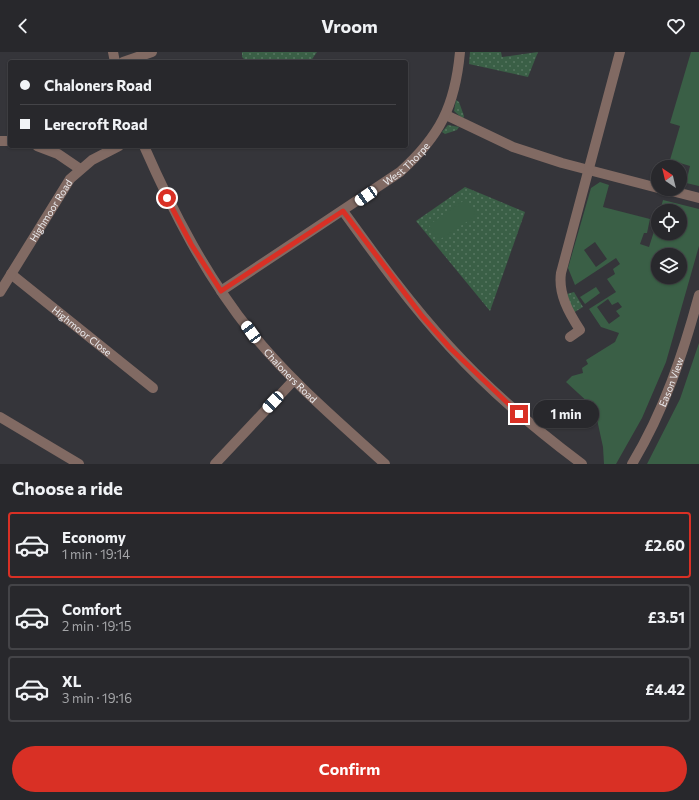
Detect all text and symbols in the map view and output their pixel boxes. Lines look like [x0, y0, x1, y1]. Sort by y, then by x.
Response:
icon: back [12, 15, 34, 37]
text: Vroom [321, 15, 378, 37]
icon: heart [665, 15, 687, 37]
text: Chaloners Road [44, 76, 152, 94]
text: Lerecroft Road [44, 115, 147, 133]
street label: West Thorpe [381, 140, 432, 188]
north arrow [651, 160, 687, 196]
map controls [651, 160, 687, 284]
street label: Highmoor Road [27, 177, 75, 244]
car [353, 184, 379, 208]
route start [158, 189, 176, 207]
button: locate [651, 204, 687, 240]
button: layers [651, 248, 687, 284]
street label: Highmoor Close [50, 303, 114, 358]
car [239, 319, 263, 345]
street label: Chaloners Road [261, 346, 320, 405]
street label: Eason View [656, 356, 686, 409]
car [260, 389, 286, 415]
callout: 1 min [533, 400, 599, 428]
route end [510, 405, 528, 423]
text: 1 min [551, 406, 581, 422]
text: Choose a ride [12, 477, 123, 499]
icon: car [14, 527, 50, 563]
text: Economy [62, 528, 126, 546]
text: £2.60 [644, 536, 685, 554]
text: 1 min · 19:14 [62, 546, 130, 562]
icon: car [14, 599, 50, 635]
text: Comfort [62, 600, 122, 618]
text: £3.51 [648, 608, 685, 626]
text: 2 min · 19:15 [62, 618, 131, 634]
icon: car [14, 671, 50, 707]
text: XL [62, 672, 81, 690]
text: £4.42 [645, 680, 685, 698]
text: 3 min · 19:16 [62, 690, 132, 706]
button: Confirm [12, 746, 687, 792]

